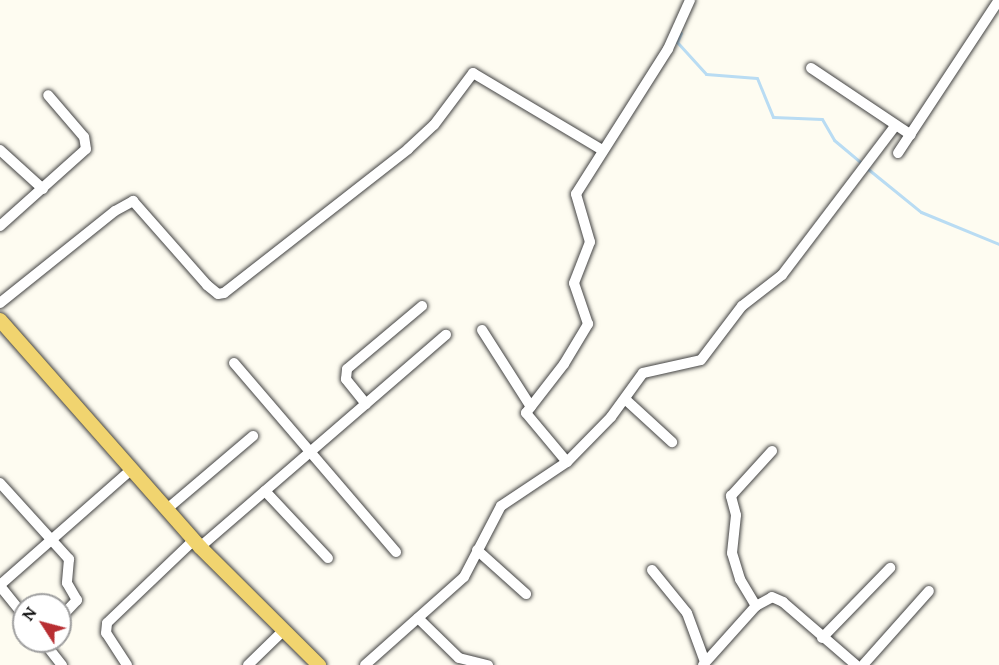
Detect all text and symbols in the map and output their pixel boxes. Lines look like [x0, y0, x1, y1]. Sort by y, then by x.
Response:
north arrow [12, 593, 72, 653]
text: N [17, 603, 41, 624]

